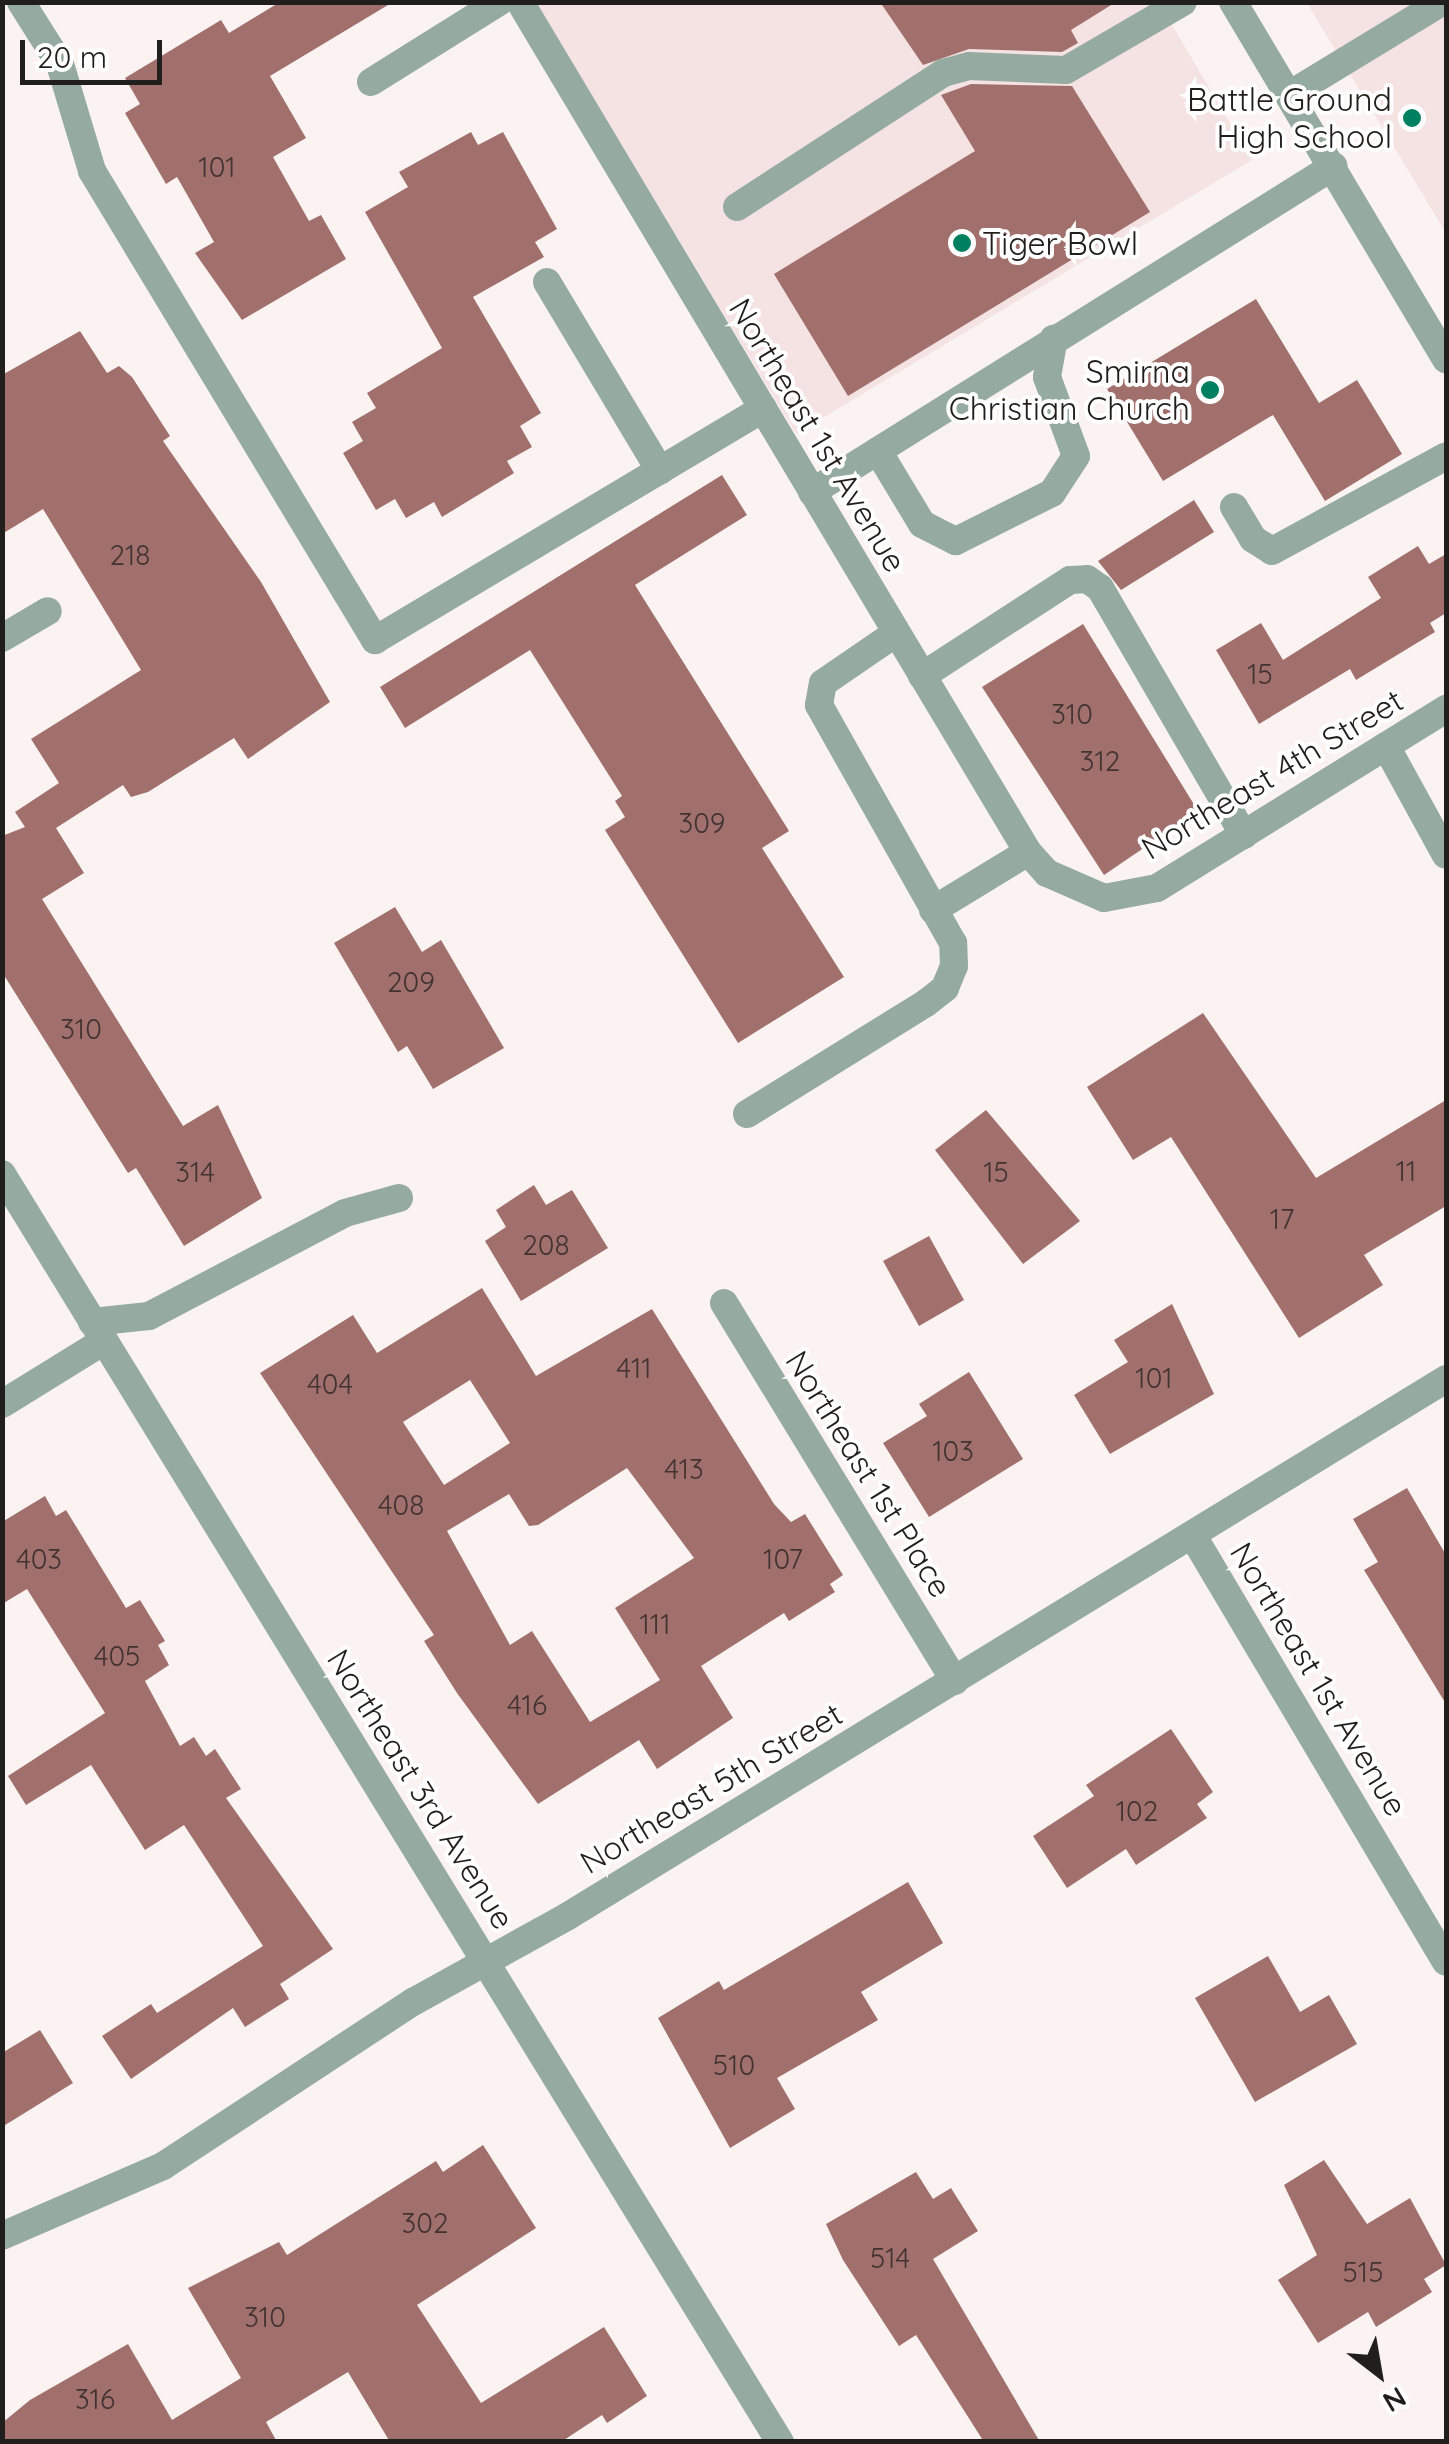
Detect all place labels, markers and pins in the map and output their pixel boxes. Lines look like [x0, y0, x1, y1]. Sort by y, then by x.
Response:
place label: Battle Ground High School [1187, 81, 1392, 156]
marker: Battle Ground High School [1401, 107, 1423, 129]
place label: Tiger Bowl [982, 224, 1138, 262]
marker: Tiger Bowl [951, 232, 973, 254]
place label: Smirna Christian Church [949, 353, 1190, 428]
marker: Smirna Christian Church [1199, 379, 1221, 401]

